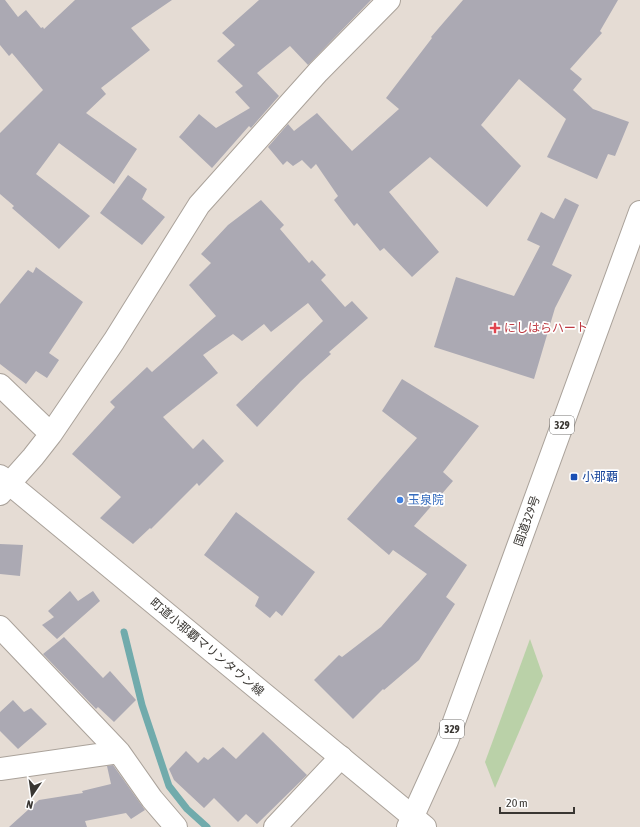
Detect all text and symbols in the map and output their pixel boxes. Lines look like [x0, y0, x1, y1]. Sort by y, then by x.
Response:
place label: にしはらハート [504, 321, 588, 335]
marker: にしはらハート [489, 322, 501, 334]
road number: 329 [550, 416, 574, 434]
place label: 小那覇 [582, 470, 618, 484]
marker: 小那覇 [569, 472, 579, 482]
place label: 玉泉院 [408, 493, 444, 507]
street label: 国道329号 [511, 494, 543, 548]
marker: 玉泉院 [395, 495, 405, 505]
street label: 町道小那覇マリンタウン線 [147, 595, 267, 699]
road number: 329 [440, 720, 464, 738]
north arrow [12, 775, 52, 815]
scale bar [500, 789, 574, 815]
text: 20 m [506, 796, 528, 810]
text: N [25, 798, 34, 811]

